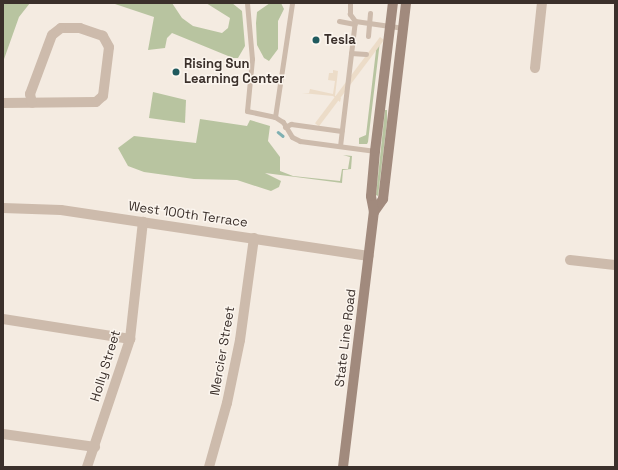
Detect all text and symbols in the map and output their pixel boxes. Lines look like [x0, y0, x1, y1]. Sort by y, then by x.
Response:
place label: Tesla [324, 32, 356, 48]
marker: Tesla [311, 35, 321, 45]
place label: Rising Sun Learning Center [184, 57, 284, 88]
marker: Rising Sun Learning Center [171, 67, 181, 77]
street label: West 100th Terrace [127, 199, 249, 231]
street label: State Line Road [332, 288, 360, 388]
street label: Mercier Street [207, 305, 239, 397]
street label: Holly Street [88, 328, 124, 404]

